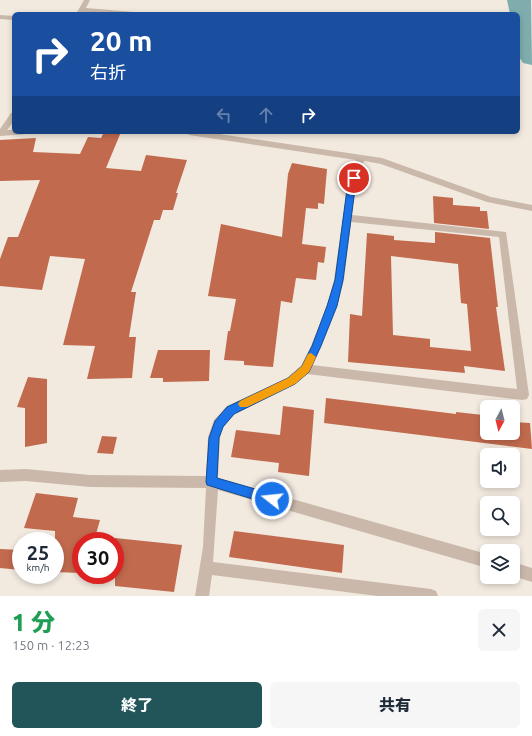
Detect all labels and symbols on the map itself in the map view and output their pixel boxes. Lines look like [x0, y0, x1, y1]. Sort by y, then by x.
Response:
pin [337, 161, 371, 195]
north arrow [480, 400, 520, 440]
position arrow [251, 478, 293, 520]
speed limit sign: 30 [72, 532, 124, 584]

